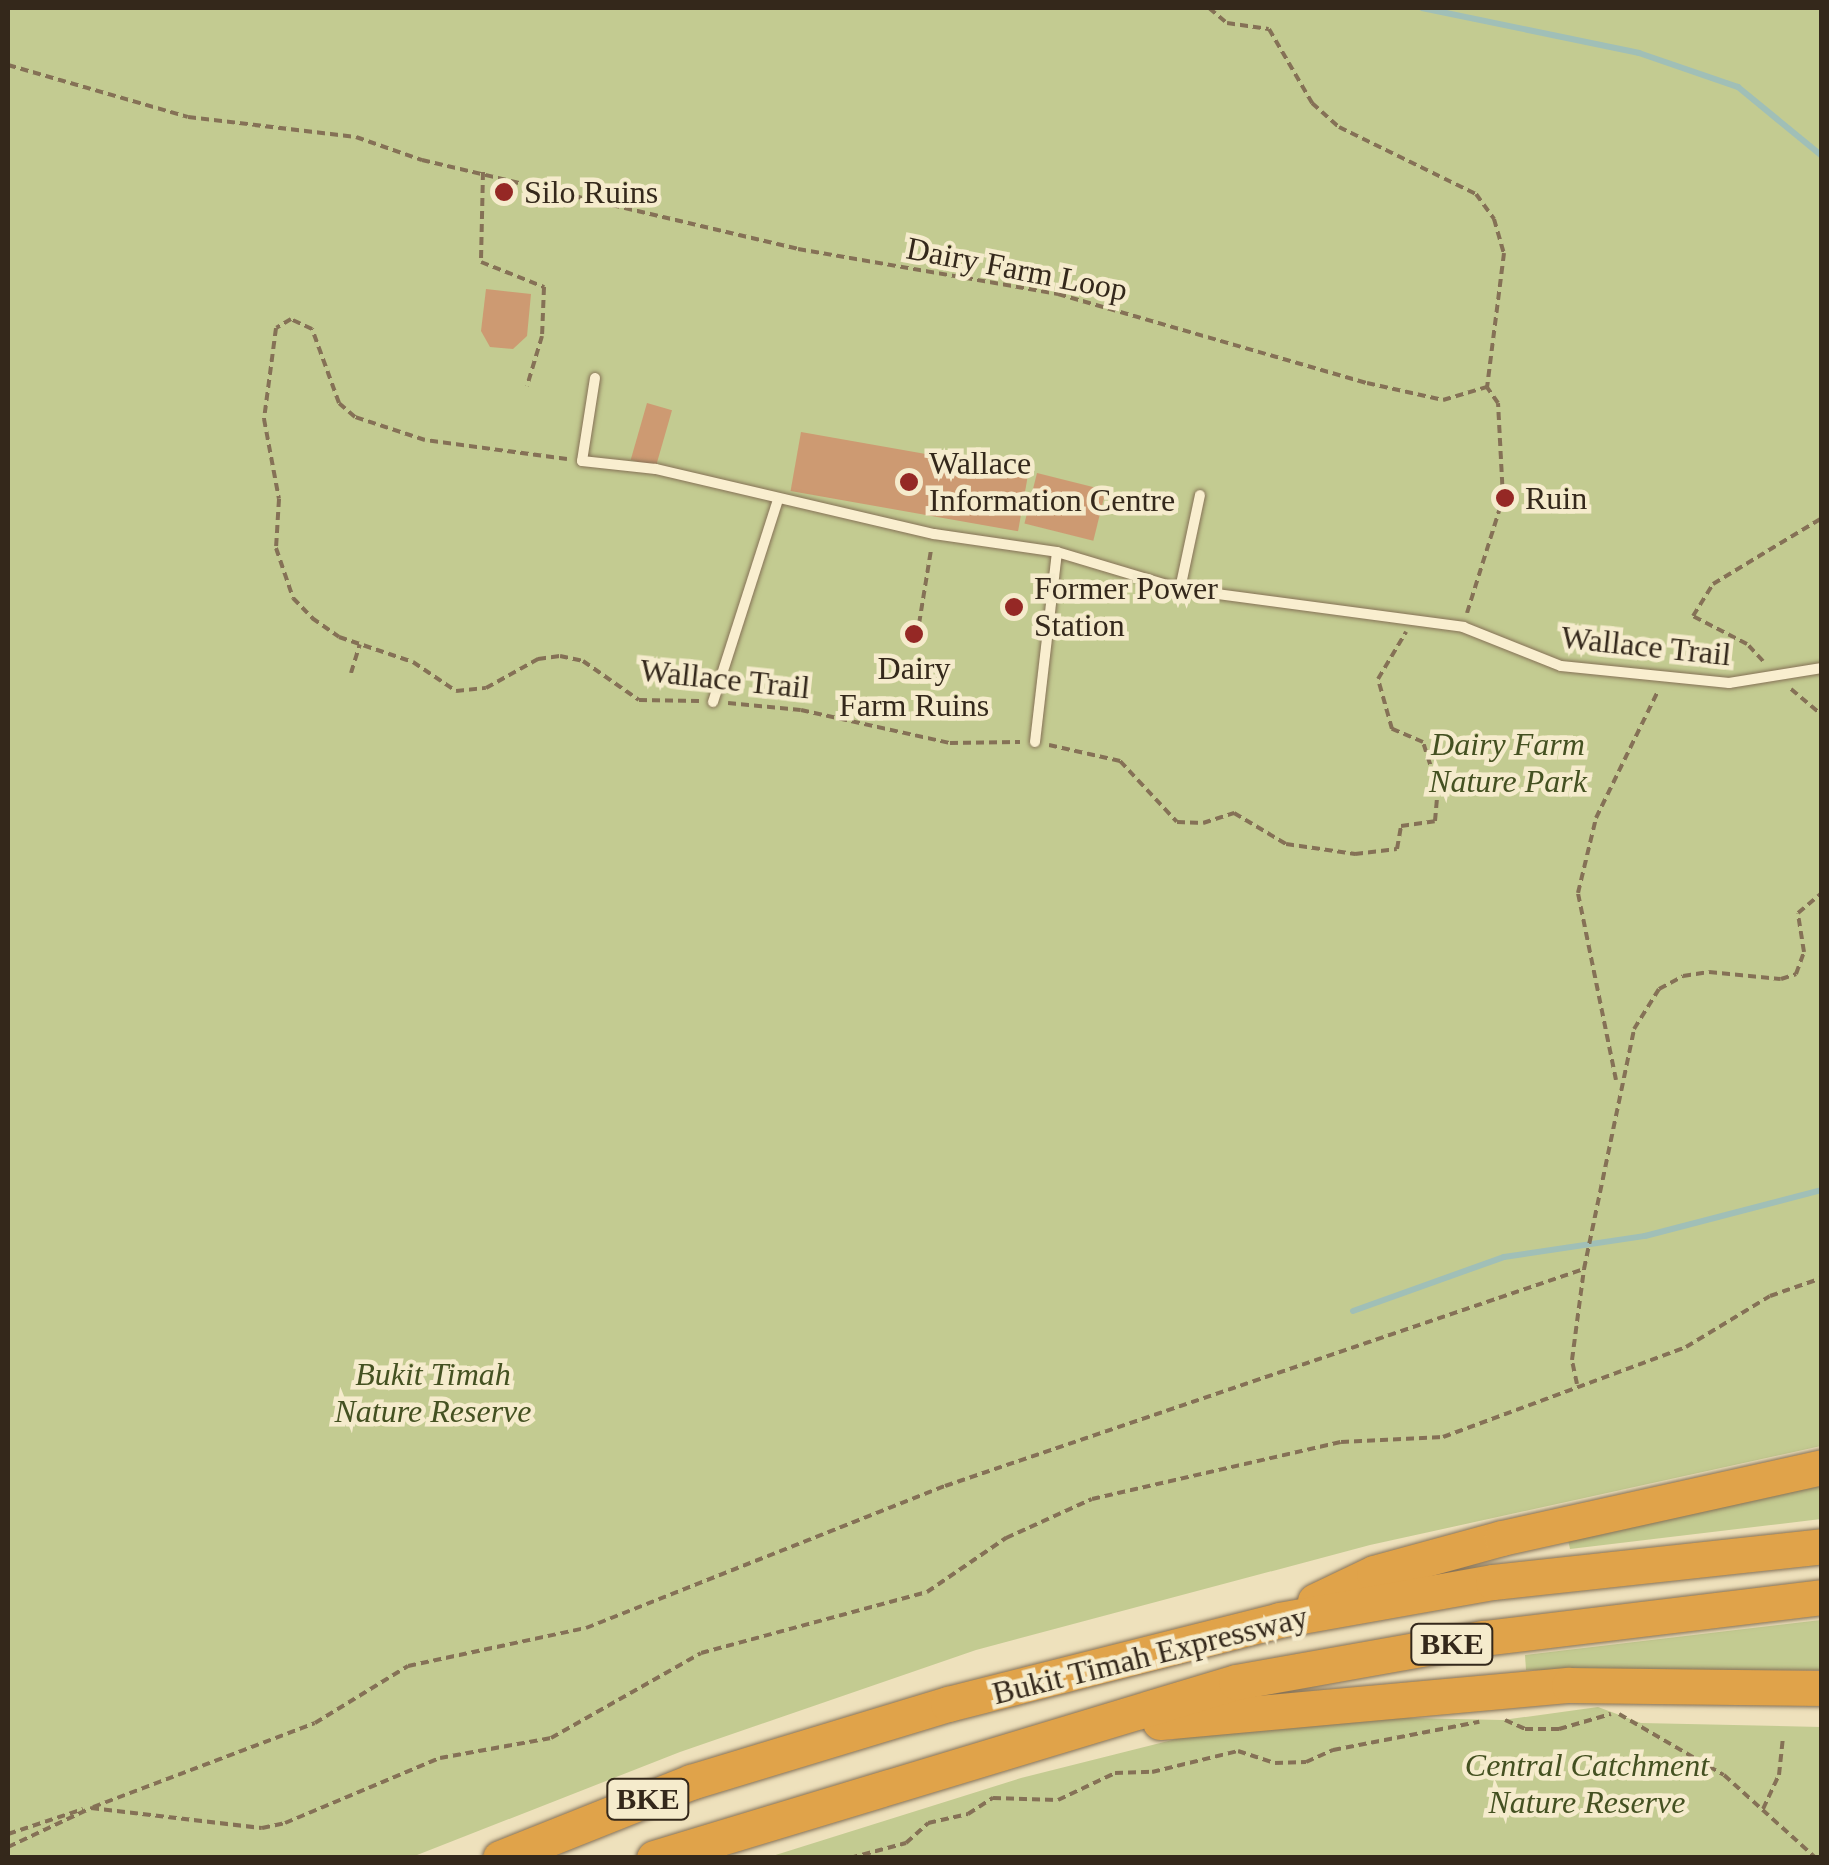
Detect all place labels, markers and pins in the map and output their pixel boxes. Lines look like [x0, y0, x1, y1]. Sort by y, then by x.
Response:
place label: Silo Ruins [524, 173, 658, 211]
marker: Silo Ruins [493, 181, 515, 203]
place label: Wallace Information Centre [929, 445, 1175, 520]
marker: Wallace Information Centre [898, 471, 920, 493]
place label: Ruin [1525, 479, 1587, 517]
marker: Ruin [1494, 487, 1516, 509]
place label: Former Power Station [1034, 570, 1218, 645]
marker: Former Power Station [1003, 596, 1025, 618]
marker: Dairy Farm Ruins [903, 623, 925, 645]
place label: Dairy Farm Ruins [839, 650, 989, 725]

